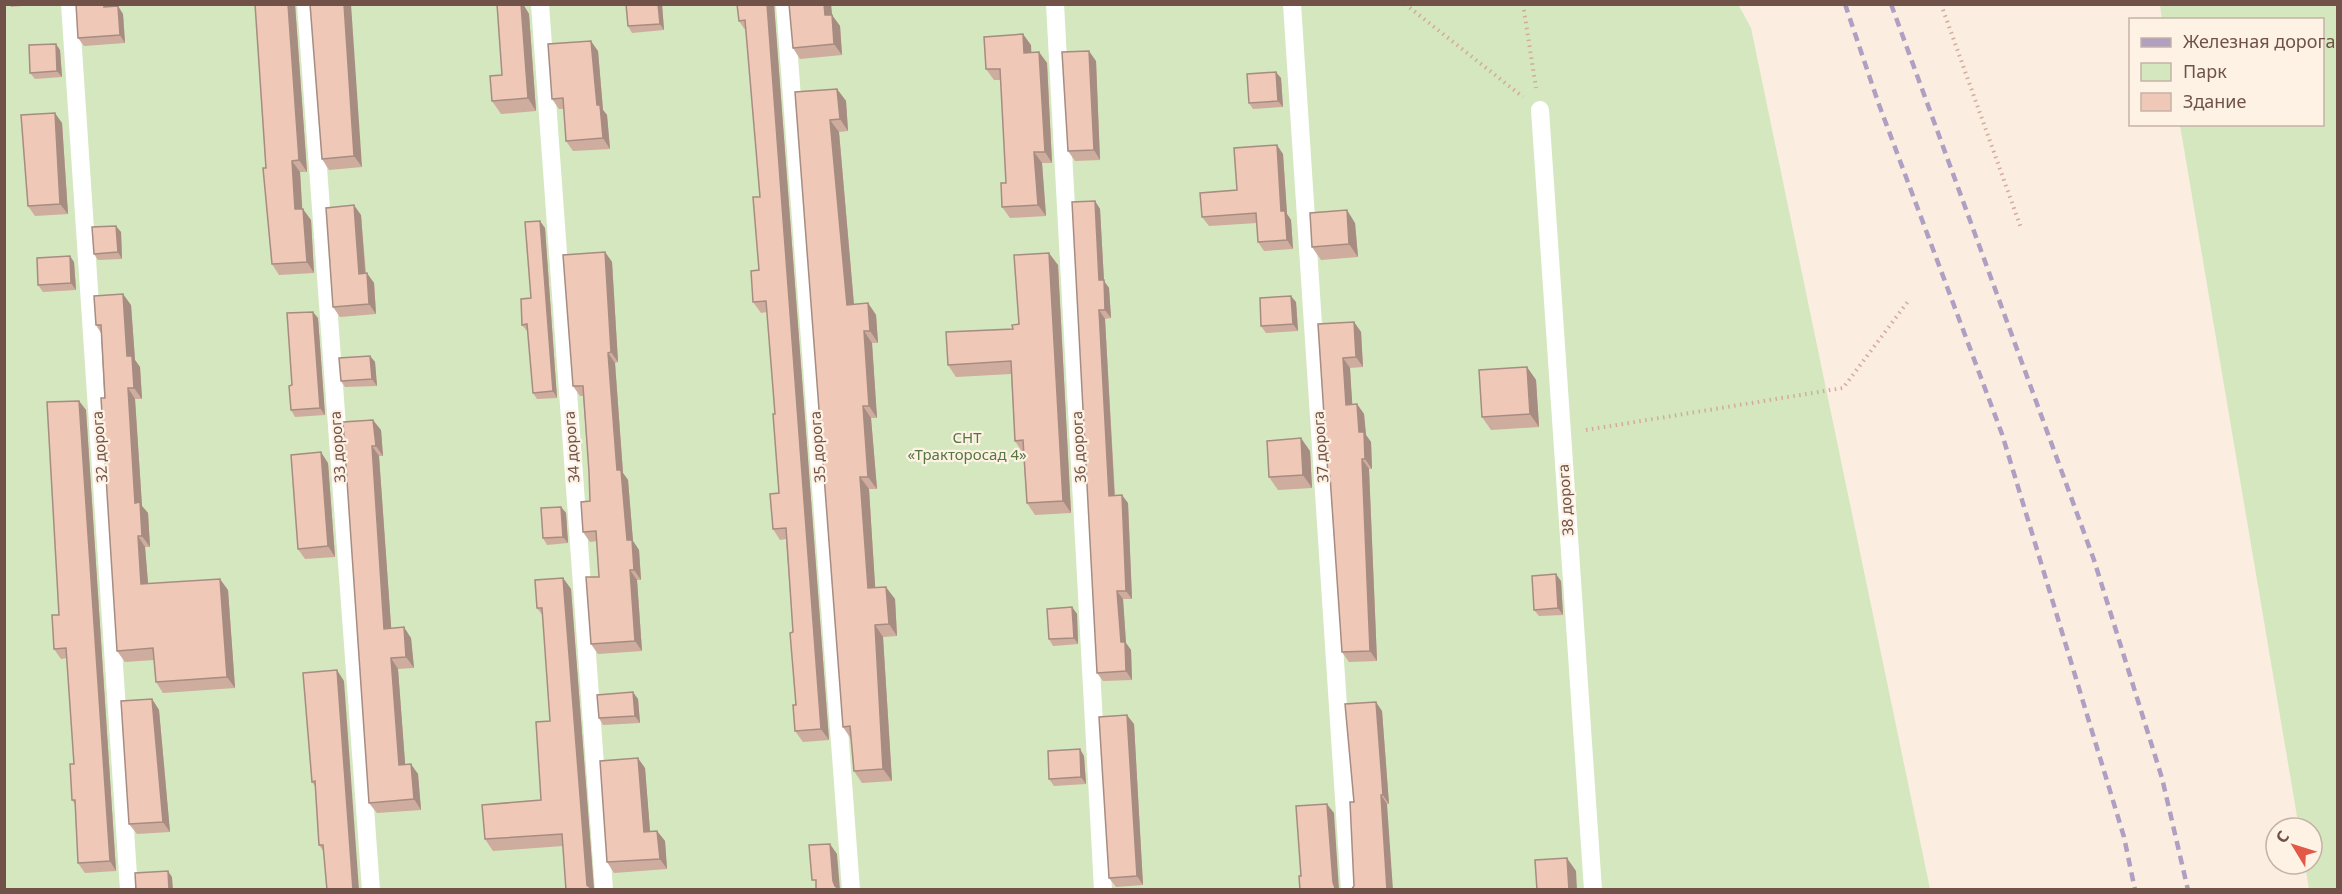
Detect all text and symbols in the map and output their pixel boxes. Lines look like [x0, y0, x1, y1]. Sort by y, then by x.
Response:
legend [2129, 18, 2324, 126]
text: Железная дорога [2183, 29, 2335, 53]
text: Парк [2183, 59, 2227, 83]
text: Здание [2183, 89, 2247, 113]
street label: 32 дорога [87, 410, 111, 484]
street label: 33 дорога [325, 410, 349, 484]
street label: 34 дорога [559, 410, 583, 484]
street label: 35 дорога [805, 410, 829, 484]
street label: 37 дорога [1308, 410, 1332, 484]
street label: 36 дорога [1066, 411, 1090, 484]
park label: СНТ «Тракторосад 4» [907, 427, 1027, 464]
street label: 38 дорога [1553, 463, 1577, 537]
north arrow [2264, 816, 2324, 876]
text: С [2270, 826, 2294, 848]

